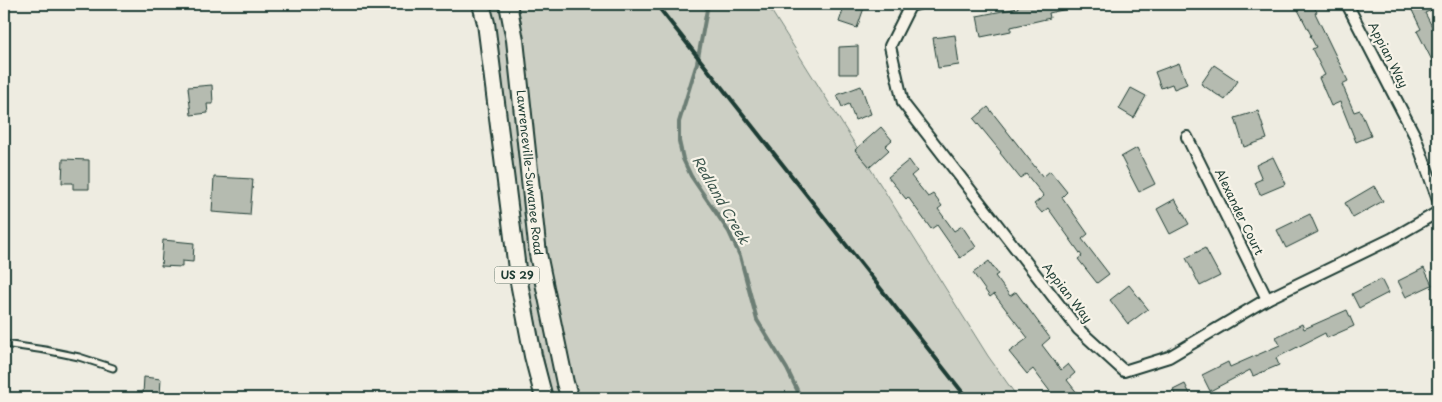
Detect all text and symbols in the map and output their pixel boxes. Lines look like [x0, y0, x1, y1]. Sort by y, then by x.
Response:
street label: Appian Way [1364, 18, 1413, 91]
street label: Lawrenceville-Suwanee Road [512, 89, 548, 256]
water label: Redland Creek [688, 152, 756, 249]
street label: Alexander Court [1211, 165, 1269, 258]
street label: Appian Way [1038, 258, 1097, 326]
road number: US 29 [494, 266, 540, 284]

